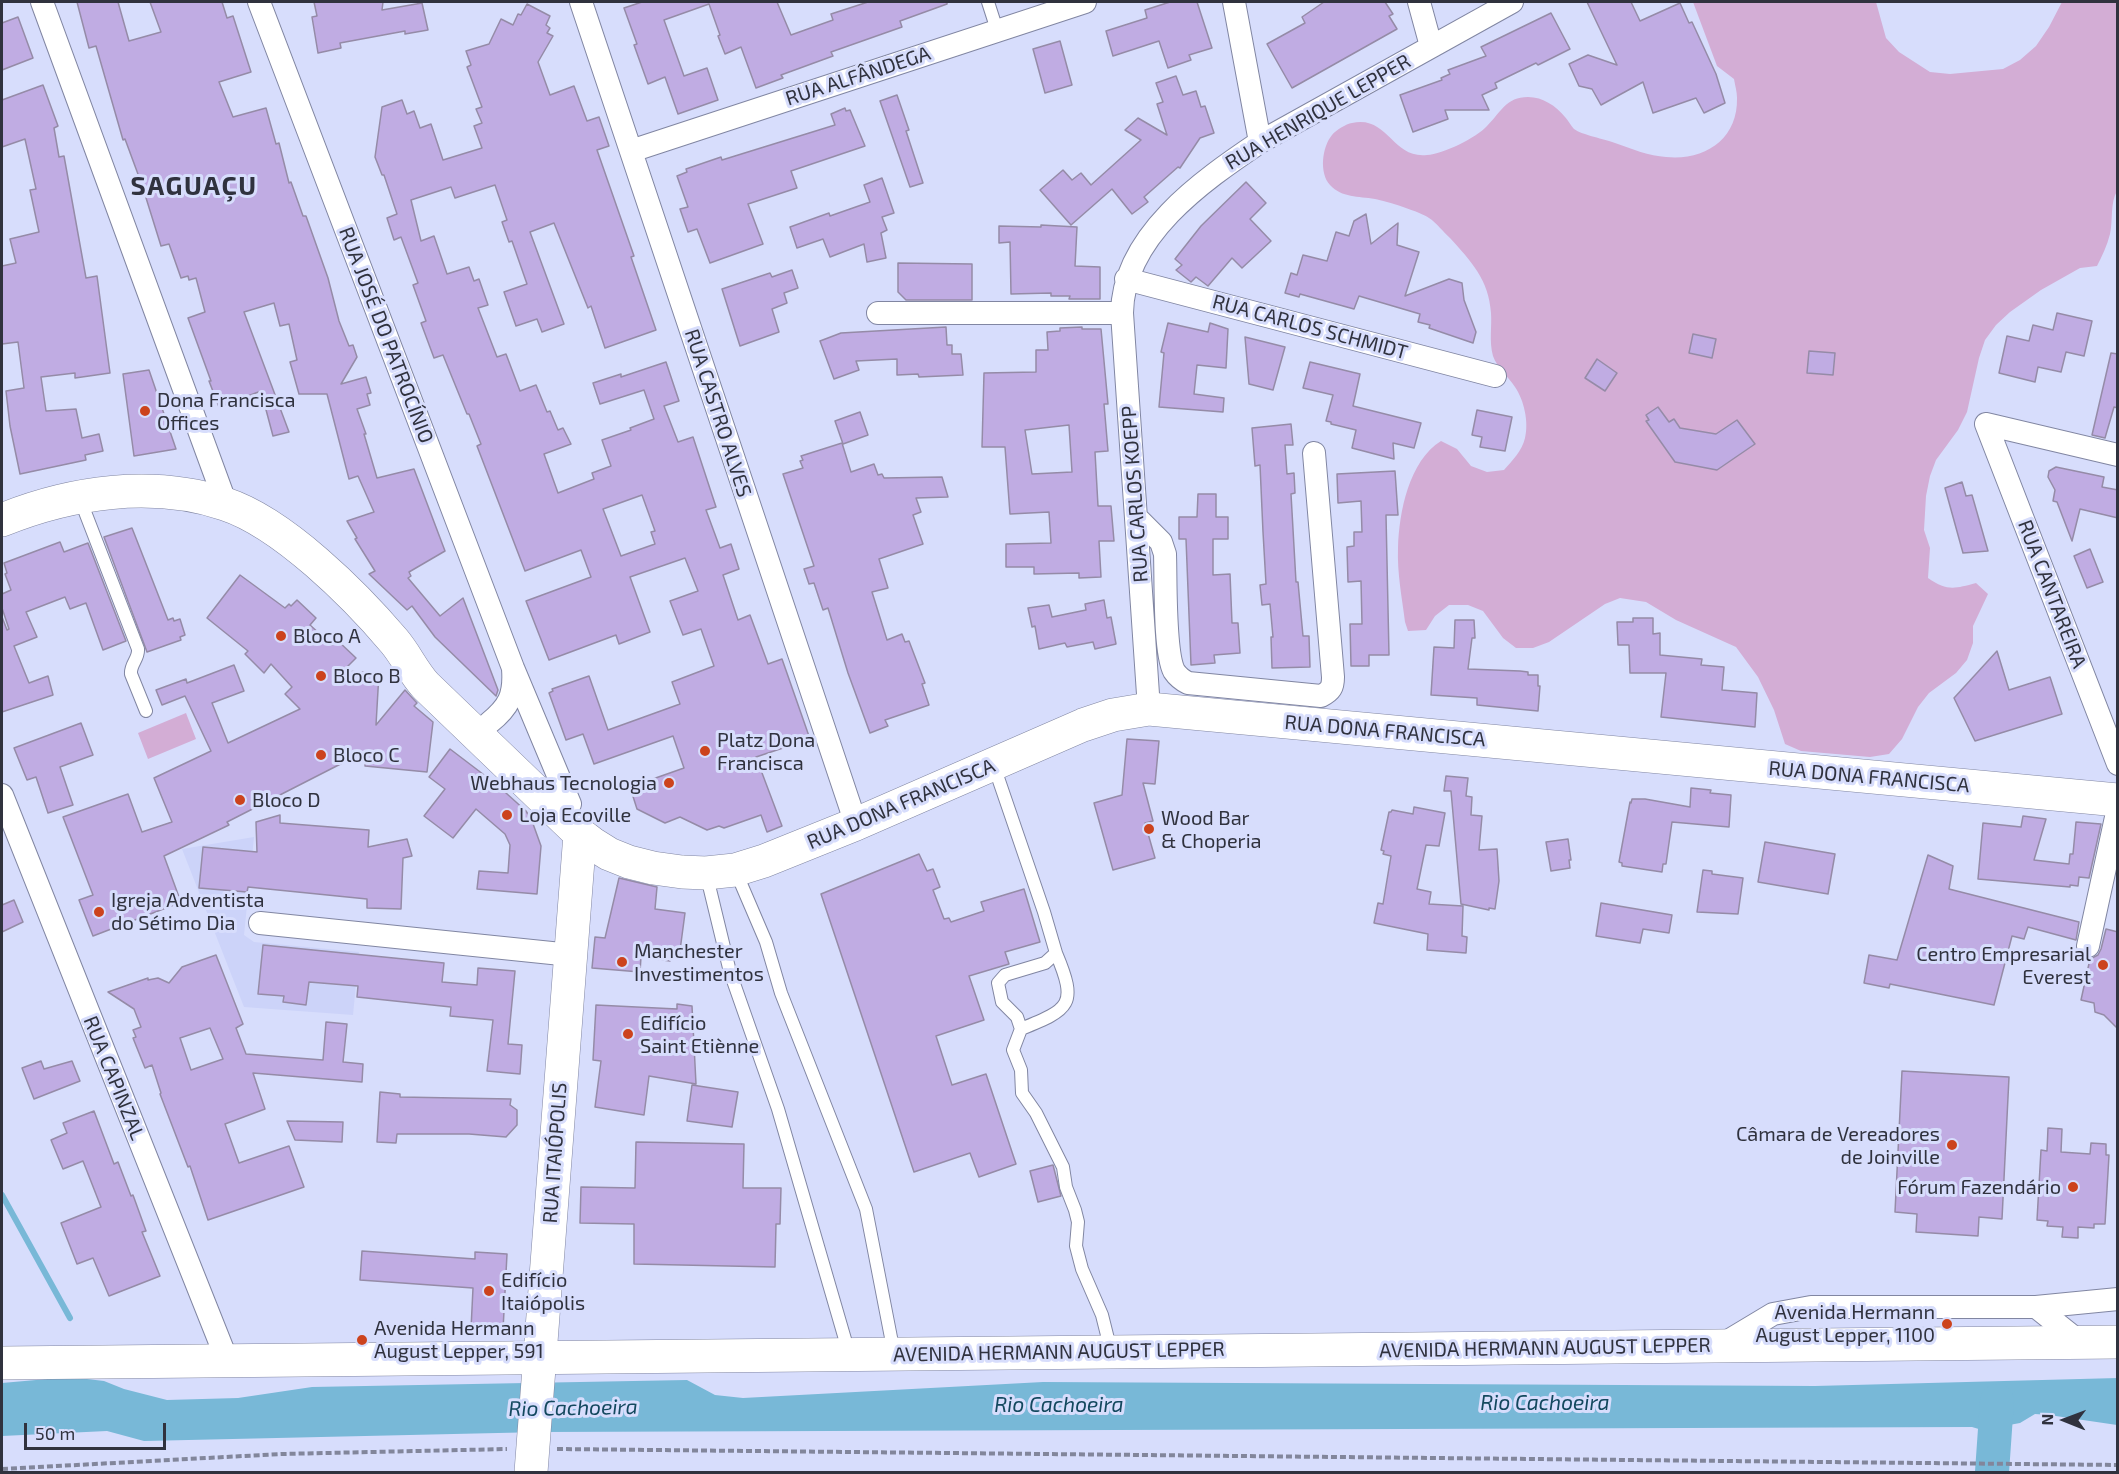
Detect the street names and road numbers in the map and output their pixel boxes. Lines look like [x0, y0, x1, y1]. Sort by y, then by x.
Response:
street label: RUA ALFÂNDEGA [783, 41, 933, 111]
street label: RUA HENRIQUE LEPPER [1221, 49, 1415, 175]
street label: RUA JOSÉ DO PATROCÍNIO [334, 223, 438, 447]
street label: RUA CARLOS SCHMIDT [1210, 289, 1410, 365]
street label: RUA CASTRO ALVES [680, 326, 756, 500]
street label: RUA CARLOS KOEPP [1117, 405, 1153, 583]
street label: RUA CANTAREIRA [2013, 516, 2091, 672]
street label: RUA DONA FRANCISCA [1284, 710, 1486, 752]
street label: RUA DONA FRANCISCA [804, 754, 998, 854]
street label: RUA DONA FRANCISCA [1768, 756, 1970, 798]
street label: RUA CAPINZAL [78, 1013, 150, 1143]
street label: RUA ITAIÓPOLIS [538, 1082, 572, 1224]
street label: AVENIDA HERMANN AUGUST LEPPER [1379, 1333, 1711, 1363]
street label: AVENIDA HERMANN AUGUST LEPPER [893, 1337, 1225, 1367]

